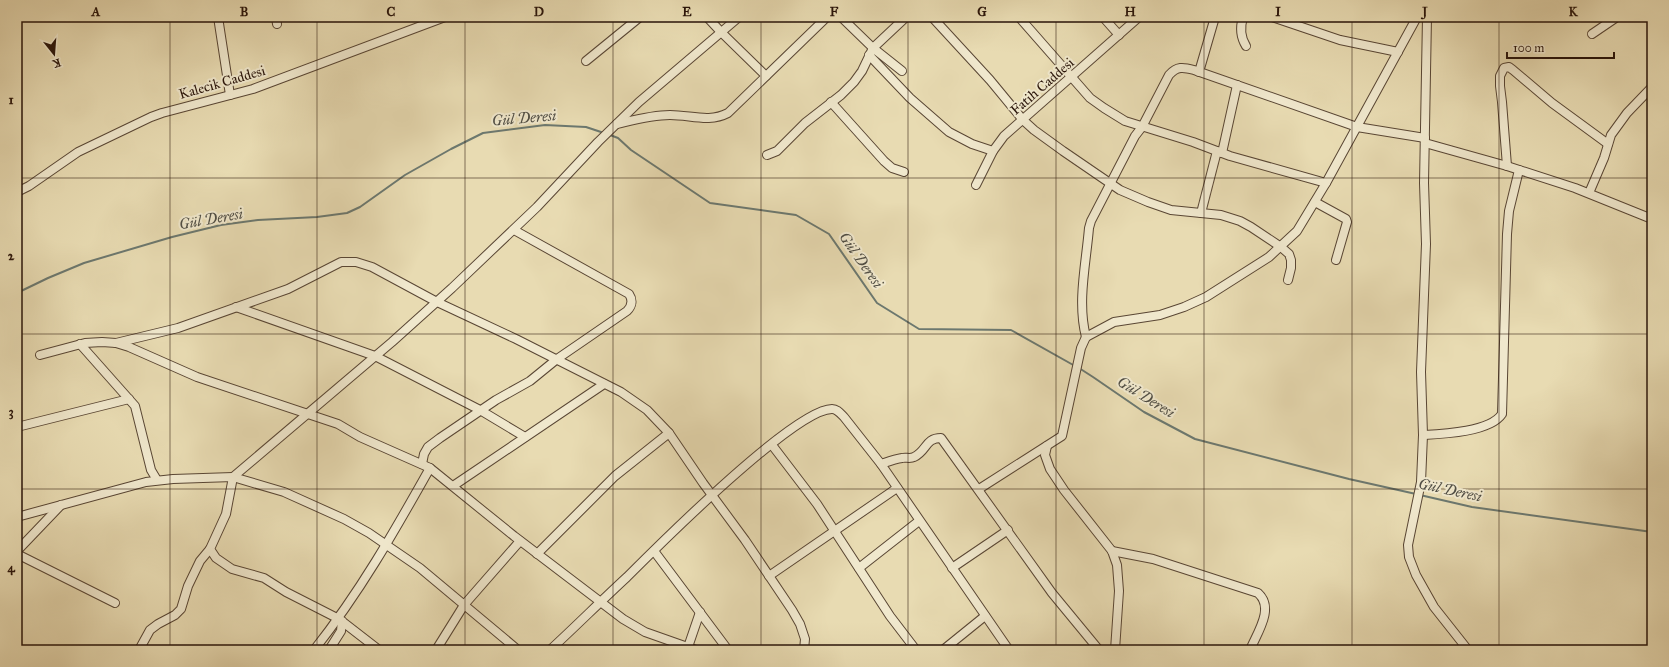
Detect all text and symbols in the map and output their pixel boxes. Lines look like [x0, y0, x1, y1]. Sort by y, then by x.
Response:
text: A [91, 4, 101, 20]
text: B [240, 4, 249, 20]
text: C [387, 4, 396, 20]
text: D [534, 4, 544, 20]
text: E [682, 4, 692, 20]
text: F [830, 4, 839, 20]
text: G [977, 4, 987, 20]
text: H [1124, 4, 1136, 20]
text: I [1275, 4, 1281, 20]
text: J [1420, 4, 1428, 20]
text: K [1568, 4, 1578, 20]
north arrow [34, 34, 74, 74]
scale bar [1507, 34, 1614, 60]
text: 100 m [1513, 41, 1544, 55]
street label: Fatih Caddesi [1007, 54, 1078, 119]
text: K [50, 56, 62, 71]
street label: Kalecik Caddesi [177, 62, 267, 103]
text: 1 [8, 92, 14, 108]
water label: Gül Deresi [491, 106, 558, 130]
water label: Gül Deresi [178, 204, 245, 233]
water label: Gül Deresi [835, 228, 887, 292]
text: 2 [8, 248, 15, 264]
water label: Gül Deresi [1114, 372, 1179, 422]
text: 3 [8, 404, 14, 420]
water label: Gül Deresi [1417, 474, 1484, 506]
text: 4 [7, 560, 15, 576]

